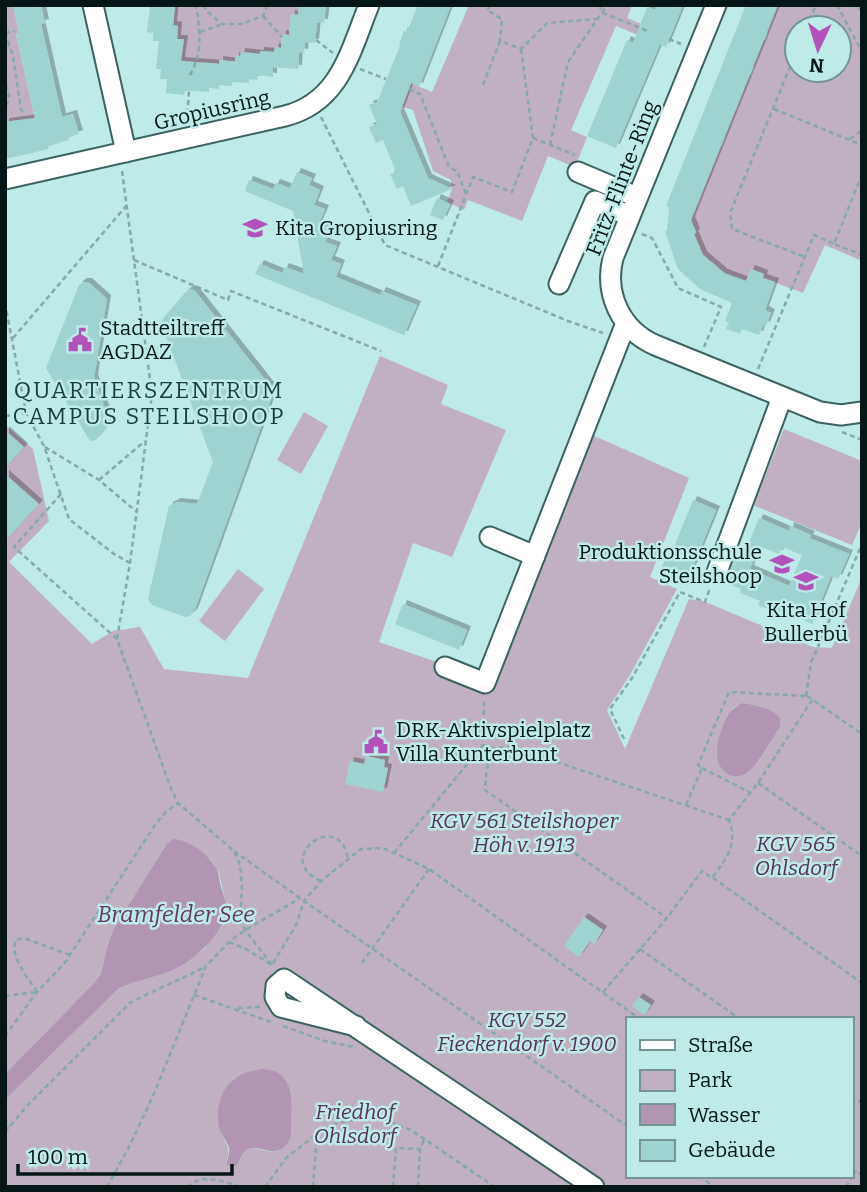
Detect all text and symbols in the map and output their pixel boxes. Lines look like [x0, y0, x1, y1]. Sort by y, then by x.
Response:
north arrow [783, 14, 853, 84]
text: N [808, 53, 825, 77]
street label: Gropiusring [151, 84, 273, 136]
street label: Fritz-Flinte-Ring [580, 96, 664, 259]
school or university icon: Kita Gropiusring [241, 214, 269, 242]
place label: Kita Gropiusring [275, 215, 438, 241]
place label: Stadtteiltreff AGDAZ [100, 315, 226, 365]
public building icon: Stadtteiltreff AGDAZ [66, 326, 94, 354]
district label: QUARTIERSZENTRUM CAMPUS STEILSHOOP [12, 376, 286, 430]
place label: Produktionsschule Steilshoop [578, 539, 762, 589]
school or university icon: Produktionsschule Steilshoop [768, 550, 796, 578]
school or university icon: Kita Hof Bullerbü [792, 567, 820, 595]
place label: Kita Hof Bullerbü [764, 597, 848, 647]
place label: DRK-Aktivspielplatz Villa Kunterbunt [396, 717, 591, 767]
public building icon: DRK-Aktivspielplatz Villa Kunterbunt [362, 728, 390, 756]
park label: KGV 561 Steilshoper Höh v. 1913 [430, 808, 619, 858]
park label: KGV 565 Ohlsdorf [755, 831, 840, 881]
water label: Bramfelder See [97, 900, 255, 928]
park label: KGV 552 Fieckendorf v. 1900 [437, 1007, 617, 1057]
legend [626, 1017, 853, 1178]
text: Straße [688, 1032, 753, 1058]
text: Park [688, 1067, 732, 1093]
park label: Friedhof Ohlsdorf [314, 1099, 399, 1149]
text: Wasser [688, 1102, 760, 1128]
scale bar [18, 1132, 231, 1176]
text: Gebäude [688, 1137, 776, 1163]
text: 100 m [28, 1144, 88, 1170]

